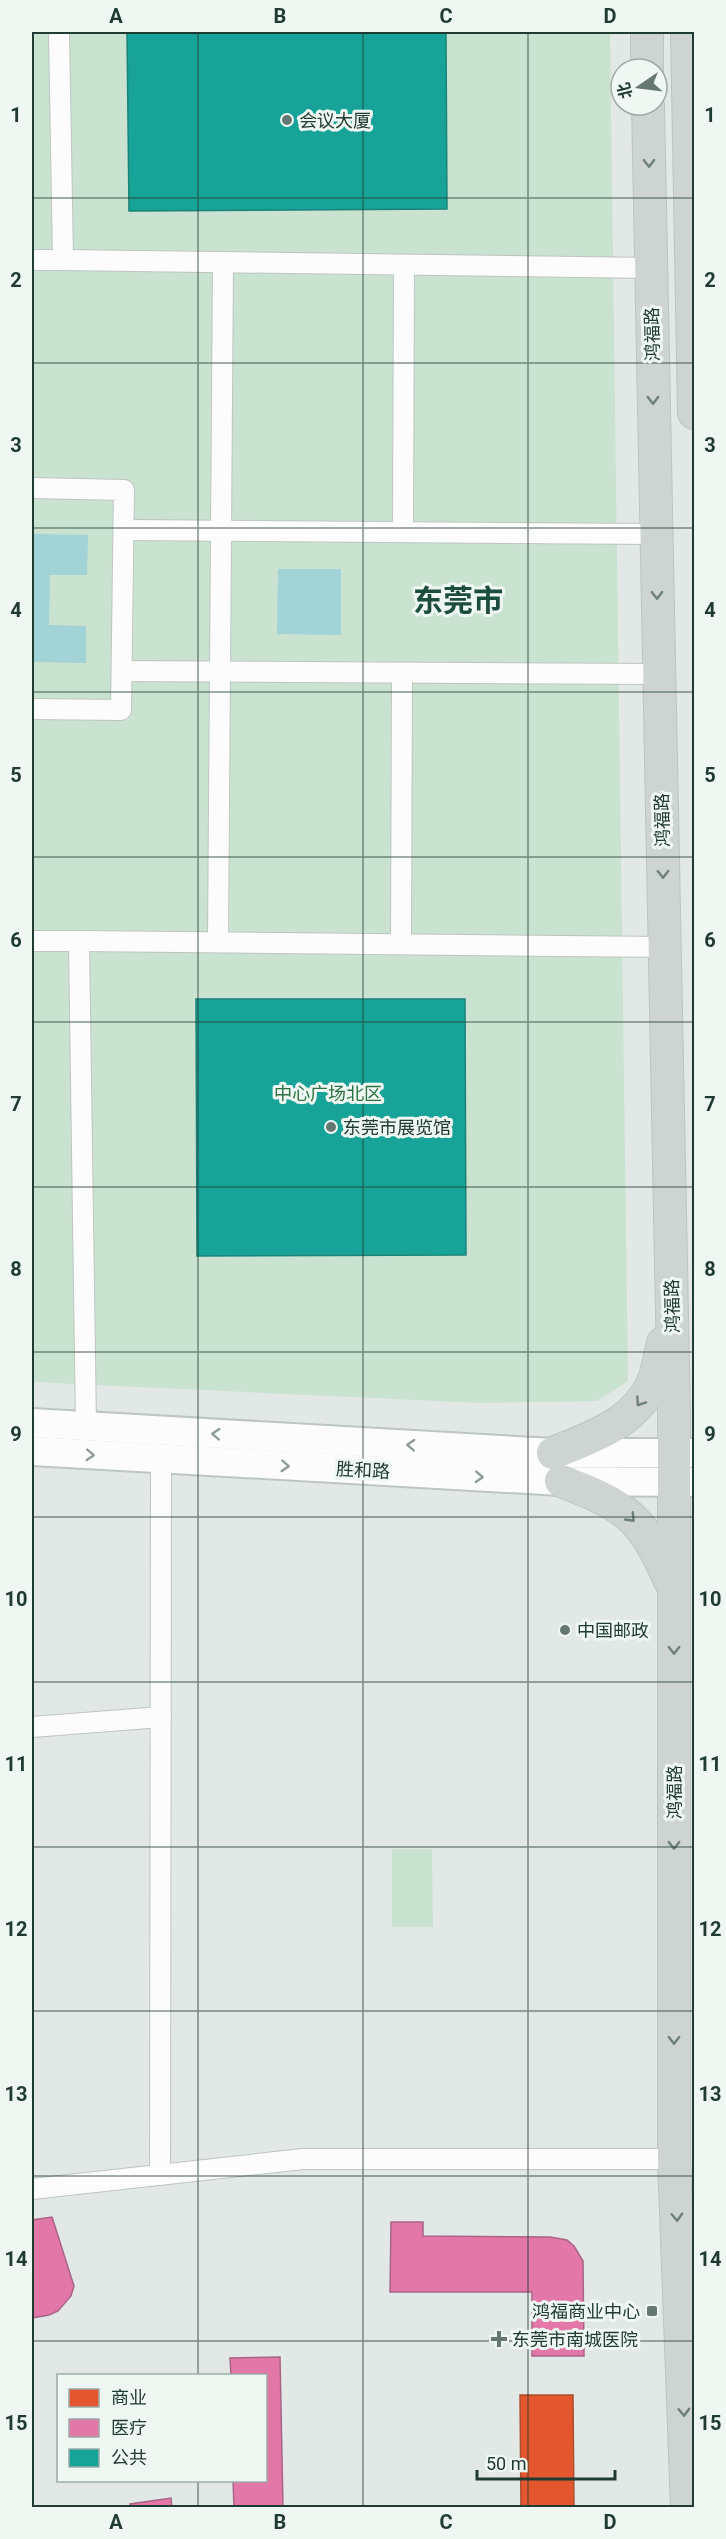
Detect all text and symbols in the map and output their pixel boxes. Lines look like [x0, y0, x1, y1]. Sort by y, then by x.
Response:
text: A [109, 4, 123, 28]
text: B [274, 4, 286, 28]
text: C [439, 4, 453, 28]
text: D [604, 4, 617, 28]
north arrow [609, 57, 669, 117]
text: 北 [614, 80, 636, 101]
text: 1 [10, 103, 22, 127]
text: 1 [704, 103, 716, 127]
place label: 会议大厦 [299, 110, 371, 131]
marker: 会议大厦 [280, 113, 294, 127]
one-way arrow [642, 159, 655, 168]
text: 2 [10, 268, 22, 292]
text: 2 [704, 268, 716, 292]
street label: 鸿福路 [641, 307, 663, 361]
one-way arrow [647, 396, 660, 405]
text: 3 [10, 433, 22, 457]
text: 3 [704, 433, 716, 457]
district label: 东莞市 [413, 583, 503, 618]
one-way arrow [651, 591, 664, 600]
text: 4 [10, 598, 22, 622]
text: 4 [704, 598, 716, 622]
text: 5 [10, 763, 22, 787]
text: 5 [704, 763, 716, 787]
street label: 鸿福路 [651, 793, 673, 847]
one-way arrow [657, 870, 669, 879]
text: 6 [10, 928, 22, 952]
text: 6 [704, 928, 716, 952]
park label: 中心广场北区 [274, 1083, 382, 1104]
text: 7 [10, 1092, 22, 1116]
text: 7 [704, 1092, 716, 1116]
place label: 东莞市展览馆 [343, 1117, 451, 1138]
marker: 东莞市展览馆 [324, 1120, 338, 1134]
text: 8 [10, 1257, 22, 1281]
text: 8 [704, 1257, 716, 1281]
street label: 鸿福路 [661, 1279, 683, 1333]
one-way arrow [636, 1395, 647, 1406]
text: 9 [10, 1422, 22, 1446]
text: 9 [704, 1422, 716, 1446]
one-way arrow [212, 1427, 221, 1440]
one-way arrow [406, 1438, 415, 1451]
one-way arrow [85, 1448, 94, 1461]
street label: 胜和路 [335, 1458, 391, 1482]
one-way arrow [280, 1459, 289, 1472]
one-way arrow [475, 1470, 484, 1483]
one-way arrow [623, 1510, 634, 1521]
text: 10 [5, 1587, 27, 1611]
text: 10 [699, 1587, 721, 1611]
place label: 中国邮政 [577, 1620, 649, 1641]
marker: 中国邮政 [558, 1623, 572, 1637]
one-way arrow [668, 1646, 680, 1655]
text: 11 [5, 1752, 27, 1776]
text: 11 [699, 1752, 721, 1776]
street label: 鸿福路 [664, 1765, 685, 1819]
one-way arrow [668, 1841, 680, 1850]
text: 12 [5, 1917, 27, 1941]
text: 12 [699, 1917, 721, 1941]
one-way arrow [668, 2036, 680, 2045]
text: 13 [5, 2082, 27, 2106]
text: 13 [699, 2082, 721, 2106]
one-way arrow [670, 2213, 683, 2222]
text: 14 [5, 2247, 27, 2271]
text: 14 [699, 2247, 721, 2271]
place label: 鸿福商业中心 [532, 2301, 640, 2322]
marker: 鸿福商业中心 [645, 2304, 659, 2318]
place label: 东莞市南城医院 [512, 2329, 638, 2350]
marker: 东莞市南城医院 [490, 2330, 508, 2348]
legend [57, 2374, 267, 2482]
text: 商业 [111, 2387, 147, 2408]
one-way arrow [677, 2408, 690, 2417]
text: 15 [5, 2411, 27, 2435]
text: 15 [699, 2411, 721, 2435]
text: 医疗 [111, 2417, 147, 2438]
scale bar [477, 2443, 615, 2481]
text: 公共 [111, 2447, 147, 2468]
text: 50 m [486, 2453, 526, 2474]
text: A [109, 2510, 123, 2534]
text: B [274, 2510, 286, 2534]
text: C [439, 2510, 453, 2534]
text: D [604, 2510, 617, 2534]

